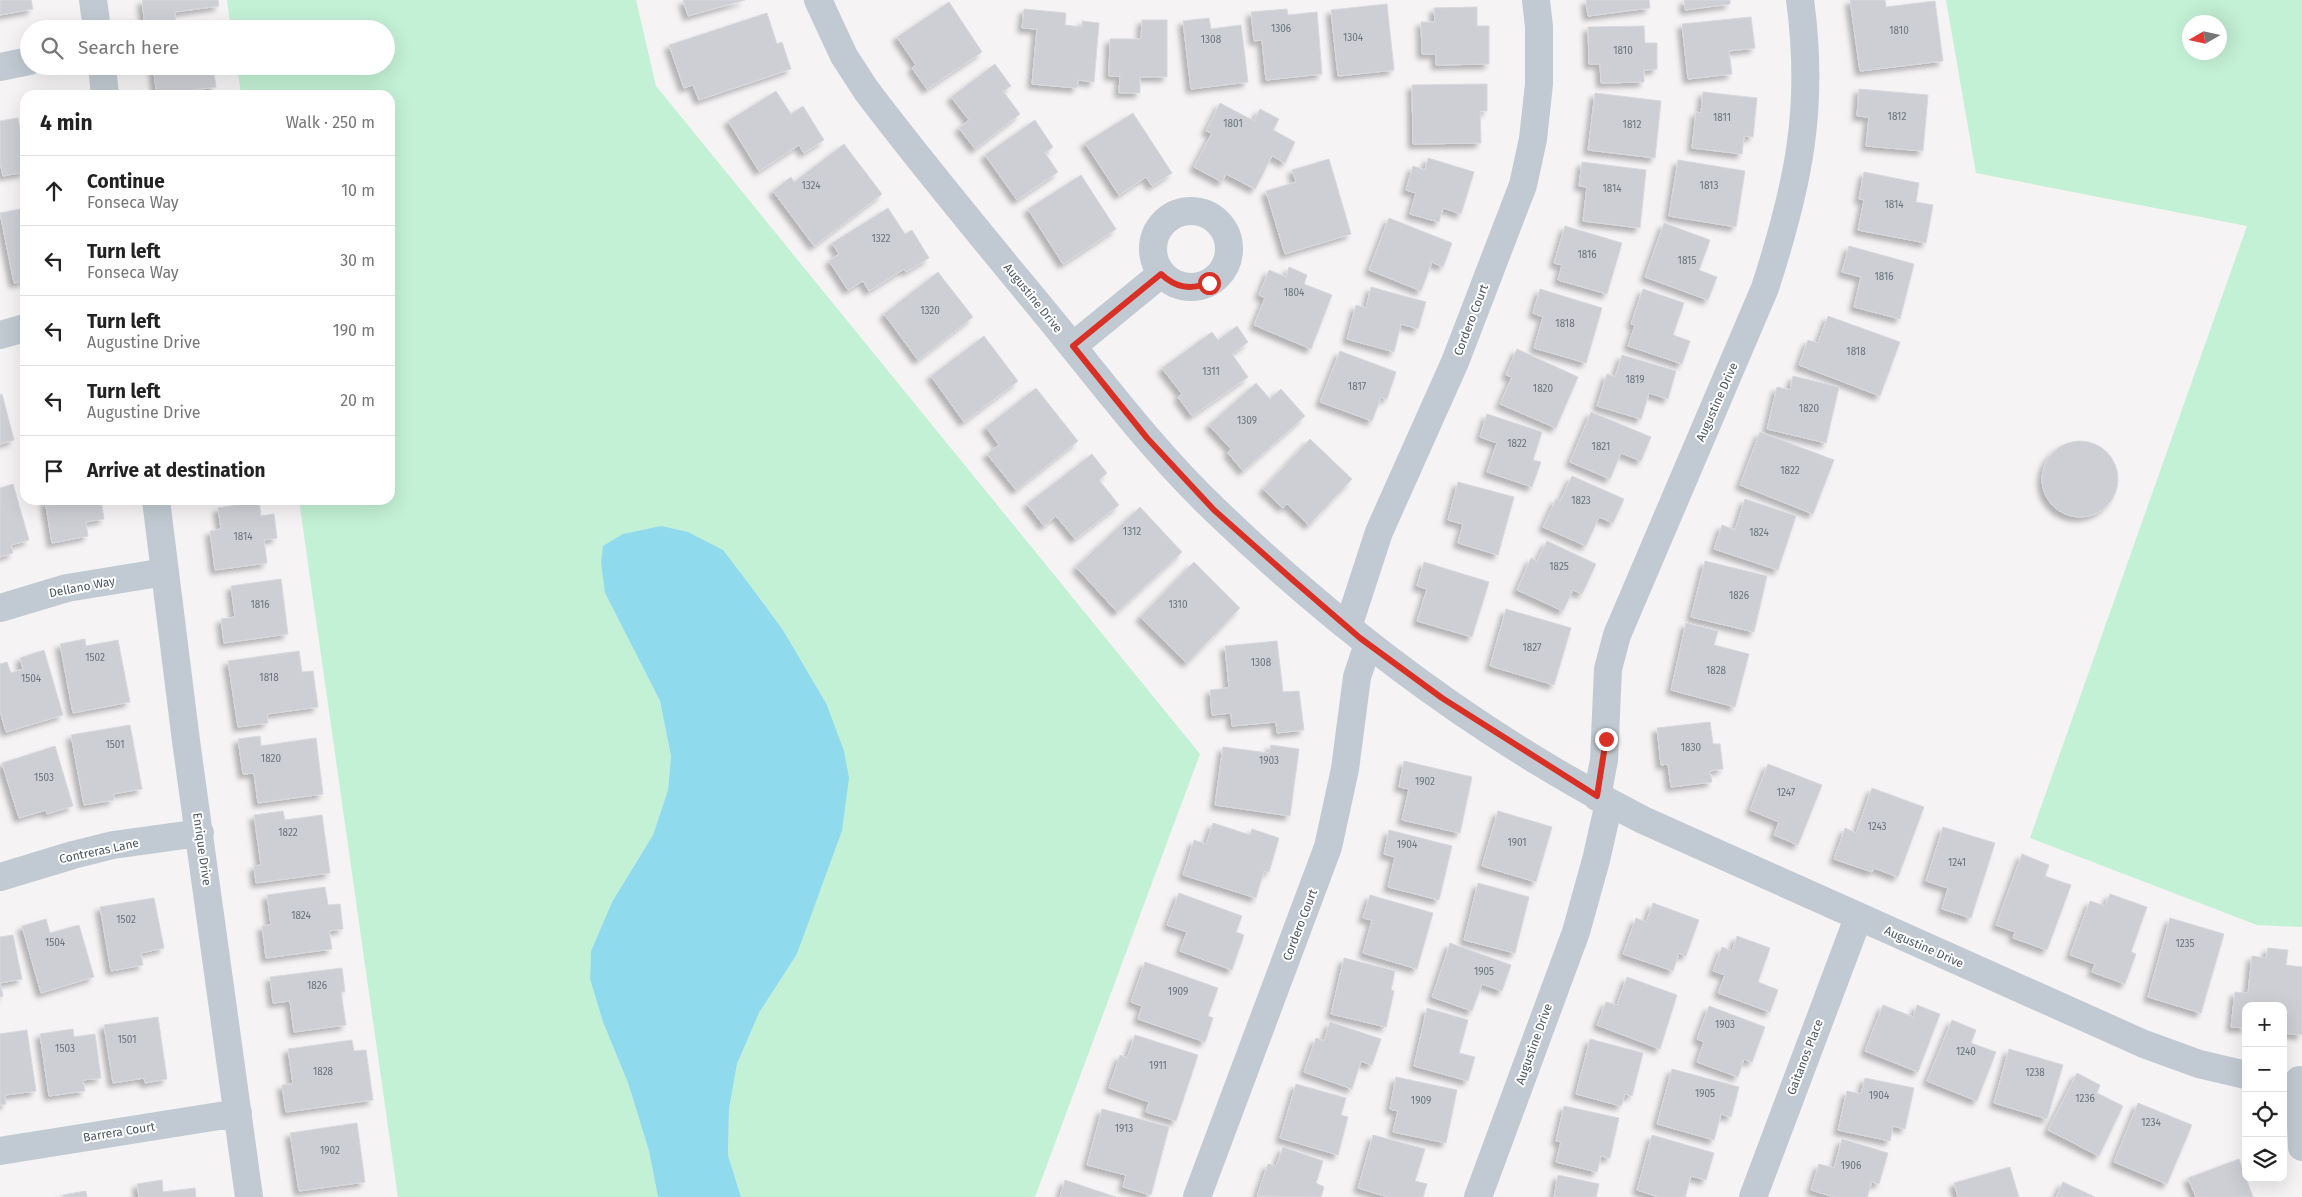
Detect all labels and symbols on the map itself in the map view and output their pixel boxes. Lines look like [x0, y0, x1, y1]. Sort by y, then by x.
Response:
north arrow [2182, 15, 2227, 60]
house number: 1306 [1271, 23, 1291, 35]
house number: 1810 [1889, 25, 1909, 37]
house number: 1304 [1343, 32, 1364, 44]
house number: 1308 [1201, 34, 1222, 46]
house number: 1810 [1613, 45, 1633, 57]
house number: 1812 [1888, 111, 1906, 123]
house number: 1811 [1713, 112, 1731, 124]
house number: 1801 [1223, 118, 1243, 130]
house number: 1812 [1623, 119, 1641, 131]
house number: 1324 [801, 180, 821, 192]
house number: 1813 [1700, 180, 1718, 192]
house number: 1814 [1602, 183, 1622, 195]
house number: 1814 [1884, 199, 1904, 211]
house number: 1322 [871, 233, 891, 245]
house number: 1816 [1577, 249, 1597, 261]
house number: 1815 [1678, 255, 1696, 267]
street label: Augustine Drive [1001, 260, 1065, 336]
house number: 1816 [1874, 271, 1894, 283]
route start [1198, 272, 1221, 295]
street label: Cordero Court [1451, 282, 1491, 358]
house number: 1804 [1284, 287, 1305, 299]
house number: 1320 [920, 305, 940, 317]
house number: 1818 [1555, 318, 1575, 330]
house number: 1818 [1846, 346, 1866, 358]
street label: Augustine Drive [1693, 360, 1741, 444]
house number: 1311 [1202, 366, 1220, 378]
house number: 1819 [1625, 374, 1645, 386]
house number: 1817 [1348, 381, 1367, 393]
house number: 1820 [1533, 383, 1554, 395]
house number: 1820 [1799, 403, 1820, 415]
house number: 1309 [1237, 415, 1257, 427]
house number: 1822 [1507, 438, 1527, 450]
house number: 1821 [1592, 441, 1610, 453]
house number: 1822 [1780, 465, 1800, 477]
house number: 1823 [1571, 495, 1591, 507]
house number: 1312 [1123, 526, 1141, 538]
house number: 1824 [1749, 527, 1770, 539]
house number: 1814 [233, 531, 253, 543]
house number: 1825 [1549, 561, 1569, 573]
street label: Dellano Way [48, 574, 116, 600]
house number: 1826 [1729, 590, 1749, 602]
house number: 1816 [250, 599, 270, 611]
house number: 1310 [1169, 599, 1188, 611]
house number: 1827 [1522, 642, 1542, 654]
house number: 1502 [85, 652, 105, 664]
house number: 1308 [1251, 657, 1272, 669]
house number: 1828 [1706, 665, 1727, 677]
house number: 1818 [259, 672, 279, 684]
house number: 1504 [21, 673, 42, 685]
route end [1595, 728, 1618, 751]
house number: 1501 [106, 739, 125, 751]
house number: 1830 [1681, 742, 1702, 754]
house number: 1820 [261, 753, 282, 765]
house number: 1903 [1259, 755, 1279, 767]
house number: 1503 [34, 772, 54, 784]
house number: 1902 [1415, 776, 1435, 788]
house number: 1247 [1777, 787, 1796, 799]
street label: Enrique Drive [190, 812, 214, 886]
house number: 1243 [1867, 821, 1887, 833]
house number: 1822 [278, 827, 298, 839]
street label: Contreras Lane [58, 836, 140, 866]
house number: 1901 [1507, 837, 1527, 849]
house number: 1904 [1397, 839, 1418, 851]
house number: 1241 [1948, 857, 1966, 869]
street label: Cordero Court [1280, 887, 1320, 963]
house number: 1824 [291, 910, 312, 922]
house number: 1502 [116, 914, 136, 926]
street label: Augustine Drive [1882, 923, 1966, 971]
house number: 1504 [45, 937, 66, 949]
house number: 1235 [2175, 938, 2195, 950]
house number: 1905 [1474, 966, 1494, 978]
house number: 1826 [307, 980, 327, 992]
house number: 1909 [1168, 986, 1188, 998]
street label: Augustine Drive [1513, 1002, 1555, 1086]
street label: Gaitanos Place [1784, 1017, 1826, 1097]
house number: 1903 [1715, 1019, 1735, 1031]
house number: 1501 [118, 1034, 137, 1046]
house number: 1503 [55, 1043, 75, 1055]
house number: 1240 [1956, 1046, 1976, 1058]
house number: 1911 [1149, 1060, 1167, 1072]
house number: 1828 [313, 1066, 334, 1078]
house number: 1238 [2025, 1067, 2045, 1079]
house number: 1905 [1695, 1088, 1715, 1100]
house number: 1904 [1869, 1090, 1890, 1102]
house number: 1236 [2075, 1093, 2095, 1105]
house number: 1909 [1411, 1095, 1431, 1107]
house number: 1234 [2141, 1117, 2161, 1129]
street label: Barrera Court [82, 1119, 157, 1145]
house number: 1913 [1115, 1123, 1133, 1135]
house number: 1902 [320, 1145, 340, 1157]
house number: 1906 [1841, 1160, 1861, 1172]

